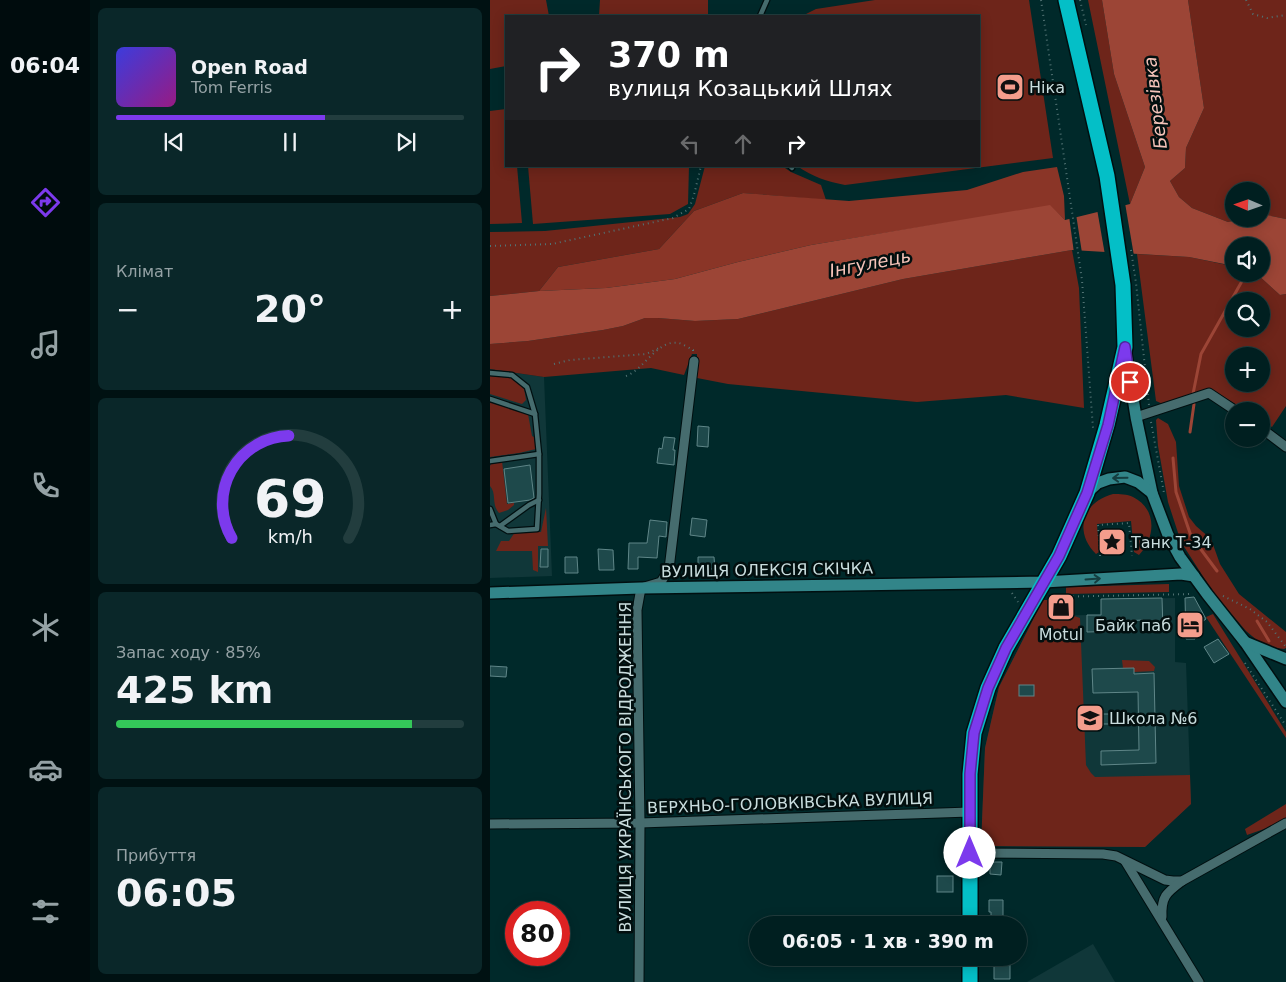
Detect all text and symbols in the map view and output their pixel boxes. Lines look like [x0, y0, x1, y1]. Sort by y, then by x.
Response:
icon: right [525, 35, 590, 100]
text: 370 m [608, 35, 730, 75]
text: 06:04 [10, 53, 80, 78]
text: Open Road [191, 56, 308, 78]
water label: Березівка [1139, 56, 1171, 150]
sports icon: Ніка [995, 72, 1025, 102]
text: вулиця Козацький Шлях [608, 76, 892, 101]
text: Tom Ferris [191, 78, 272, 97]
place label: Ніка [1029, 78, 1065, 97]
icon: previous [160, 128, 188, 156]
icon: pause [276, 128, 304, 156]
icon: next [392, 128, 420, 156]
icon: left [676, 130, 704, 158]
icon: ahead [729, 130, 757, 158]
icon: right [782, 130, 810, 158]
north arrow [1225, 182, 1270, 228]
map controls [1225, 182, 1270, 447]
icon: directions [28, 185, 63, 220]
button: sound [1225, 237, 1270, 282]
water label: Інгулець [827, 245, 913, 281]
text: Клімат [116, 262, 173, 281]
text: 20° [254, 287, 326, 331]
button: search [1225, 292, 1270, 337]
text: − [116, 293, 139, 326]
text: + [441, 293, 464, 326]
icon: music [28, 327, 63, 362]
button: + [1225, 347, 1270, 392]
pin [1109, 361, 1151, 403]
icon: arrive [1116, 368, 1144, 396]
button: − [1225, 402, 1270, 447]
icon: phone [28, 468, 63, 503]
text: 69 [254, 469, 326, 529]
one-way arrow [1112, 474, 1128, 483]
text: km/h [267, 526, 313, 547]
place icon: Танк Т-34 [1097, 527, 1127, 557]
place label: Танк Т-34 [1130, 533, 1212, 552]
street label: ВУЛИЦЯ ОЛЕКСІЯ СКІЧКА [661, 559, 873, 581]
one-way arrow [1084, 574, 1100, 583]
shop icon: Motul [1046, 592, 1076, 622]
street label: ВУЛИЦЯ УКРАЇНСЬКОГО ВІДРОДЖЕННЯ [616, 602, 635, 932]
icon: climate [28, 610, 63, 645]
hotel icon: Байк паб [1175, 610, 1205, 640]
place label: Байк паб [1095, 616, 1171, 635]
place label: Motul [1039, 625, 1083, 644]
text: Запас ходу · 85% [116, 643, 261, 662]
text: 425 km [116, 668, 273, 712]
school or university icon: Школа №6 [1075, 703, 1105, 733]
place label: Школа №6 [1109, 709, 1198, 728]
icon: car [28, 752, 63, 787]
street label: ВЕРХНЬО-ГОЛОВКІВСЬКА ВУЛИЦЯ [647, 789, 933, 817]
position arrow [943, 826, 995, 878]
text: Прибуття [116, 846, 196, 865]
text: 06:05 [116, 871, 237, 915]
icon: filters [28, 894, 63, 929]
speed limit sign: 80 [505, 901, 570, 966]
text: 06:05 · 1 хв · 390 m [782, 930, 994, 952]

